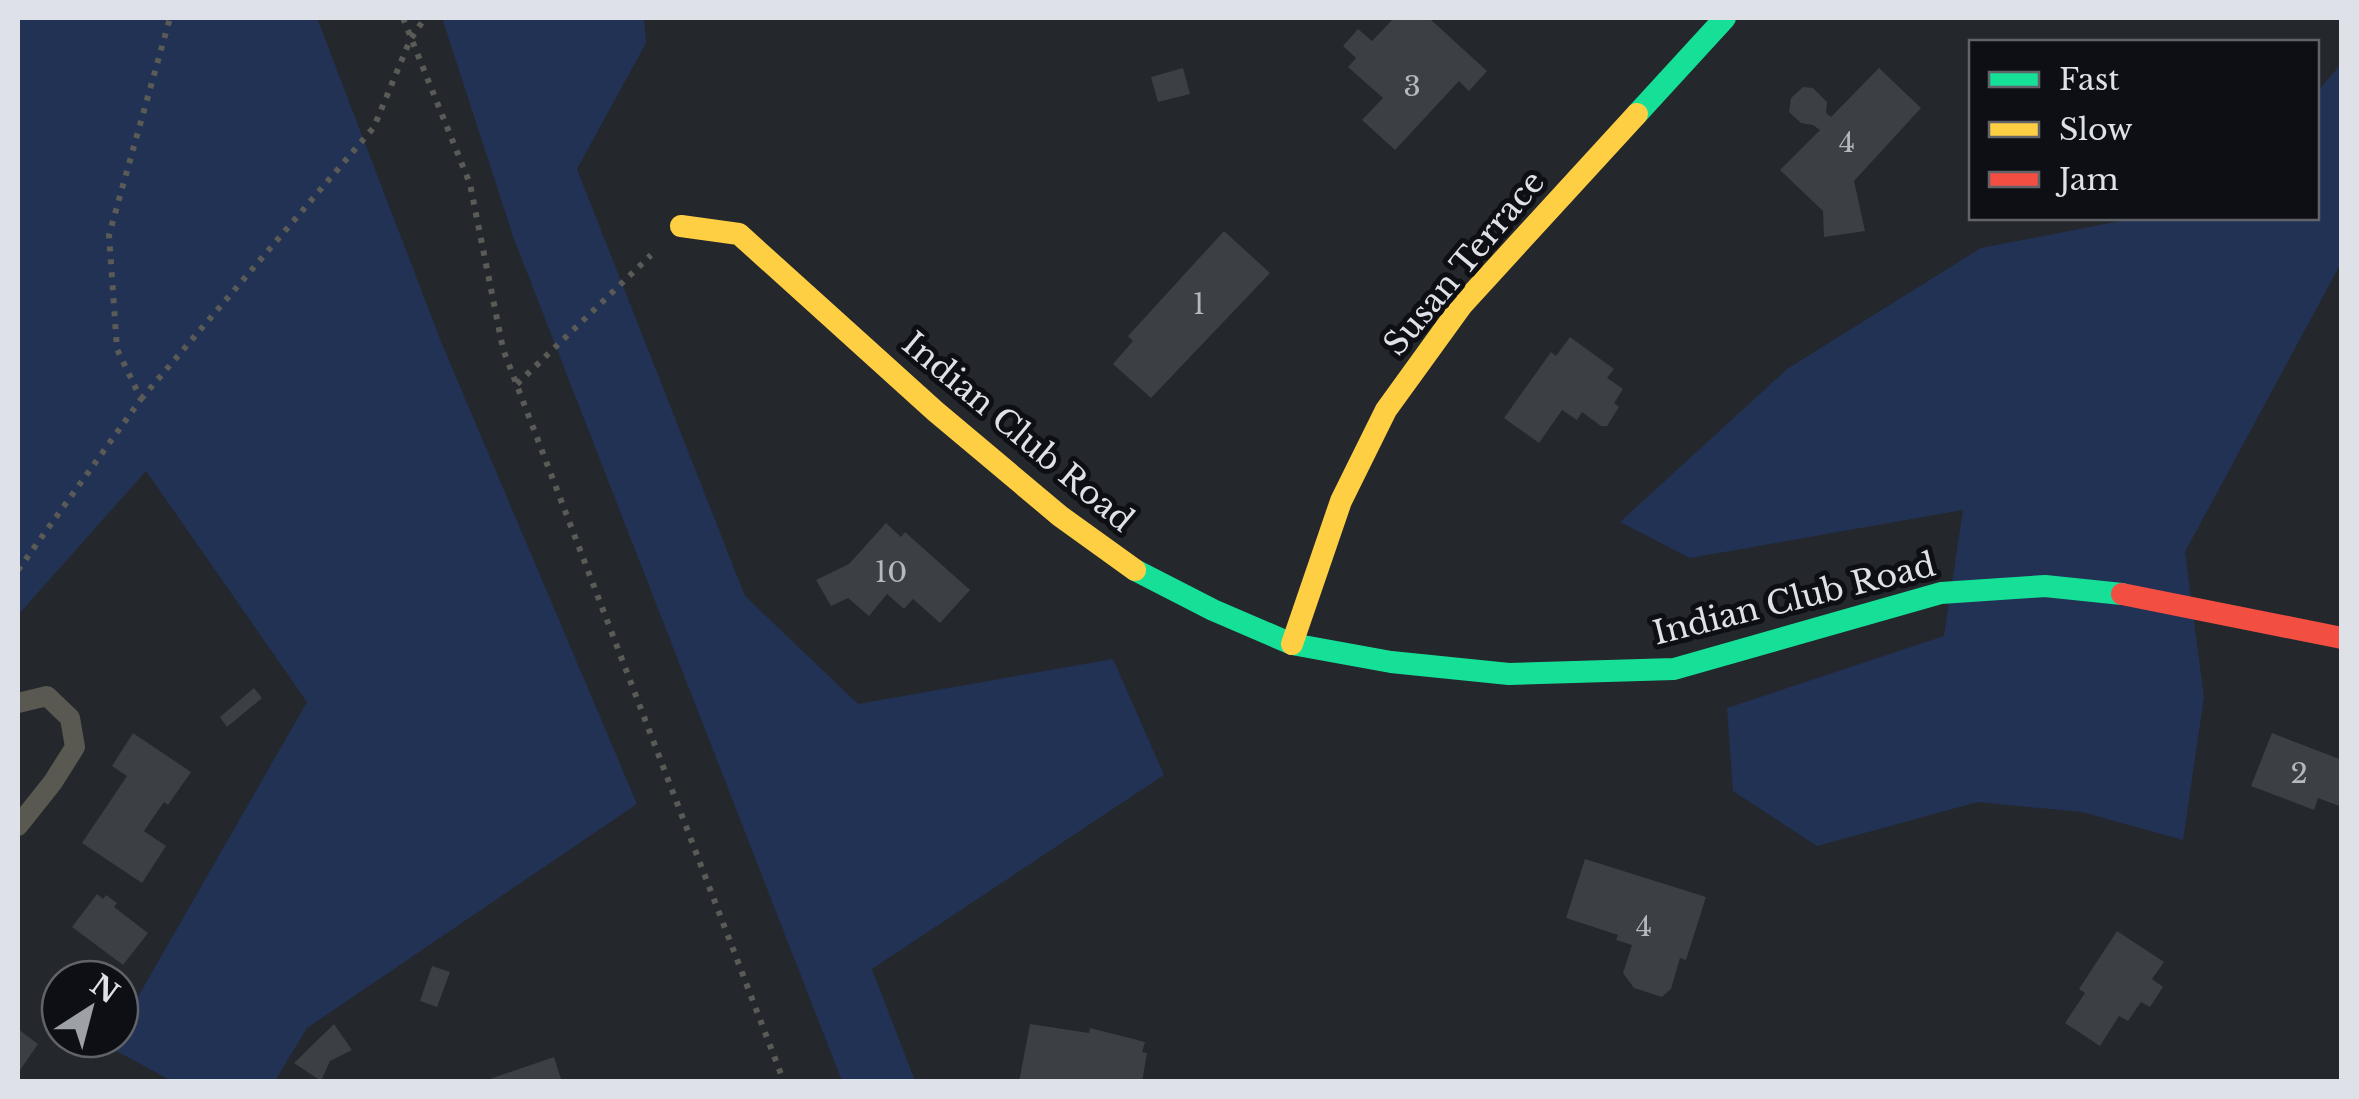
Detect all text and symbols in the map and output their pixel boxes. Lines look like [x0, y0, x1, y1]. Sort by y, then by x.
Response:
legend [1969, 40, 2319, 220]
text: Fast [2059, 61, 2120, 98]
house number: 3 [1403, 69, 1421, 104]
text: Slow [2059, 111, 2133, 148]
house number: 4 [1839, 125, 1855, 160]
text: Jam [2055, 161, 2119, 198]
street label: Susan Terrace [1375, 162, 1553, 364]
house number: 1 [1193, 287, 1205, 322]
street label: Indian Club Road [894, 324, 1142, 540]
street label: Indian Club Road [1649, 545, 1939, 653]
house number: 10 [875, 555, 907, 590]
house number: 2 [2290, 756, 2308, 791]
house number: 4 [1636, 909, 1652, 944]
north arrow [40, 959, 140, 1059]
text: N [83, 967, 125, 1011]

